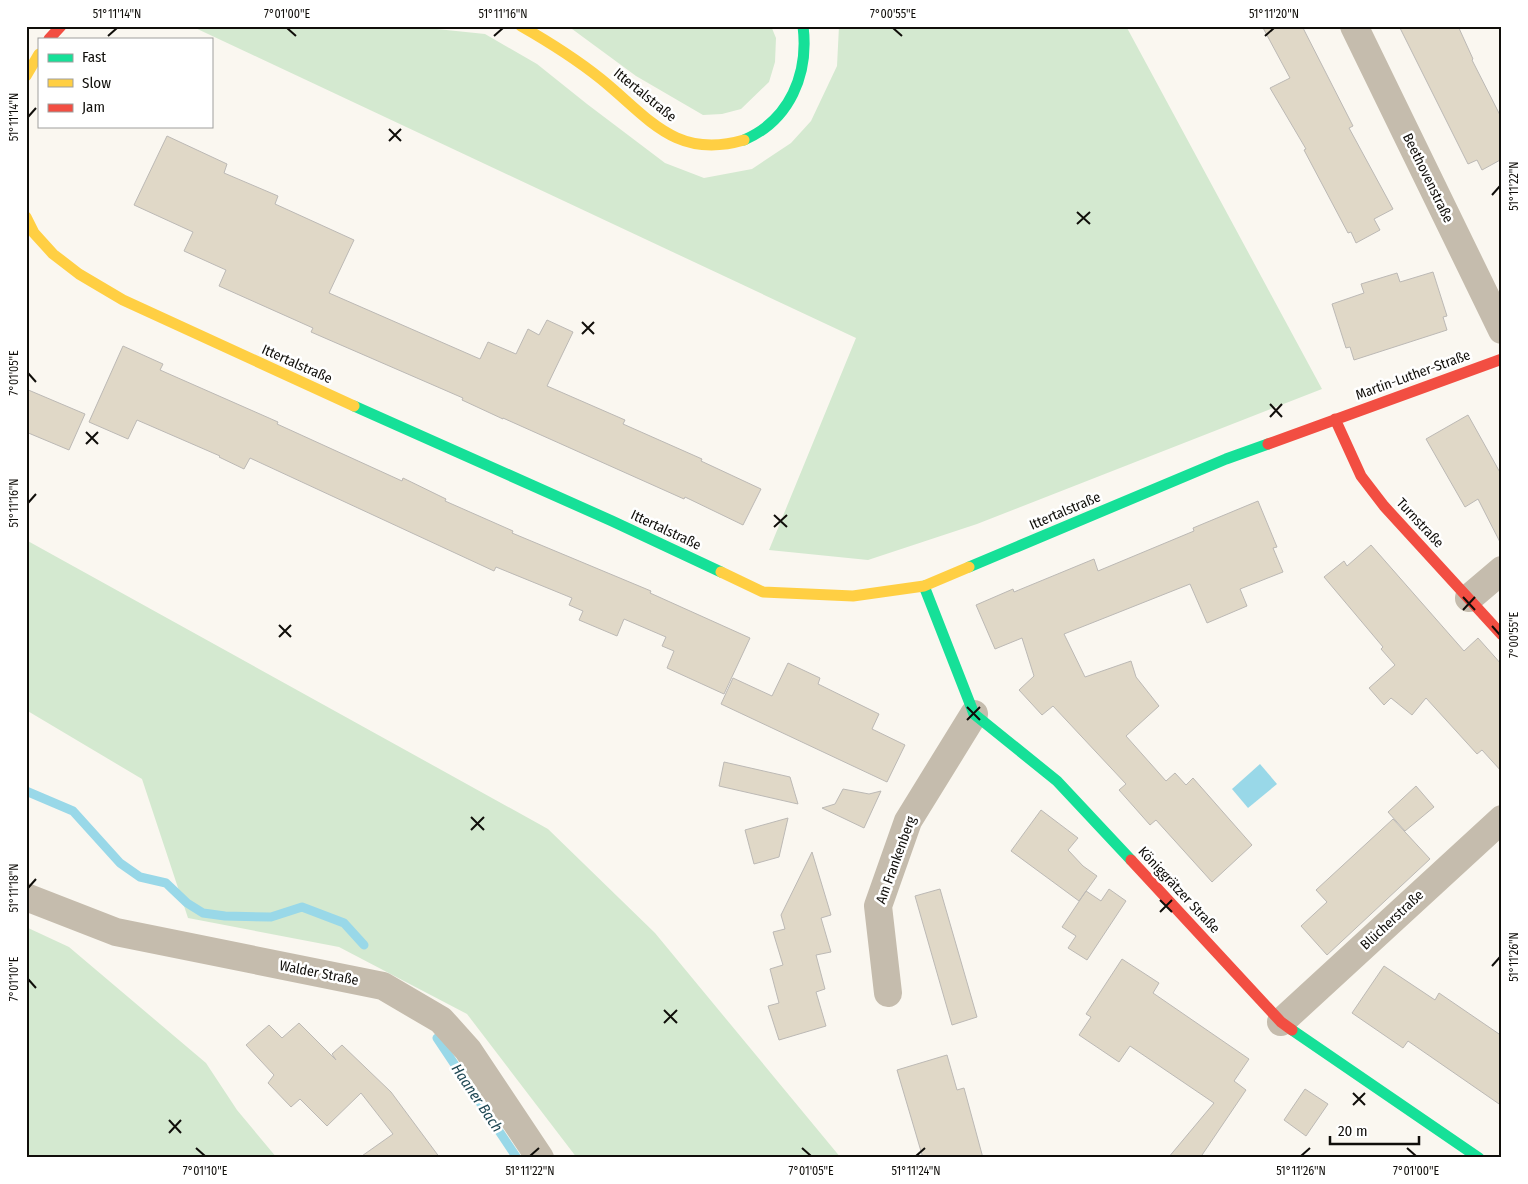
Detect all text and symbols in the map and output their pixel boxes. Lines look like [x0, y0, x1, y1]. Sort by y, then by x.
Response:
text: 51°11'14"N [93, 7, 141, 21]
text: 7°01'00"E [264, 7, 310, 21]
text: 51°11'16"N [478, 7, 528, 21]
text: 7°00'55"E [870, 7, 916, 21]
text: 51°11'20"N [1249, 7, 1299, 21]
legend [38, 38, 212, 128]
text: Fast [82, 48, 106, 66]
street label: Ittertalstraße [610, 65, 680, 125]
text: Slow [82, 74, 111, 92]
text: 51°11'14"N [7, 93, 21, 141]
text: Jam [82, 98, 105, 116]
street label: Beethovenstraße [1399, 130, 1457, 226]
text: 51°11'22"N [1507, 161, 1521, 211]
street label: Ittertalstraße [259, 341, 335, 387]
street label: Martin-Luther-Straße [1353, 346, 1473, 404]
text: 7°01'05"E [7, 350, 21, 396]
text: 51°11'16"N [7, 478, 21, 528]
street label: Ittertalstraße [1027, 488, 1103, 534]
street label: Turnstraße [1393, 495, 1447, 551]
street label: Ittertalstraße [628, 506, 704, 554]
text: 7°00'55"E [1507, 612, 1521, 658]
street label: Am Frankenberg [872, 813, 920, 906]
street label: Königgrätzer Straße [1134, 843, 1224, 937]
text: 51°11'18"N [7, 863, 21, 913]
street label: Blücherstraße [1357, 886, 1427, 953]
text: 51°11'26"N [1507, 932, 1521, 982]
text: 7°01'10"E [7, 956, 21, 1001]
street label: Walder Straße [278, 957, 360, 989]
water label: Haaner Bach [448, 1060, 506, 1136]
scale bar [1330, 1114, 1419, 1146]
text: 20 m [1338, 1122, 1368, 1140]
text: 7°01'10"E [183, 1164, 228, 1178]
text: 51°11'22"N [505, 1164, 555, 1178]
text: 7°01'05"E [788, 1164, 834, 1178]
text: 51°11'24"N [892, 1164, 940, 1178]
text: 51°11'26"N [1276, 1164, 1326, 1178]
text: 7°01'00"E [1393, 1164, 1439, 1178]

